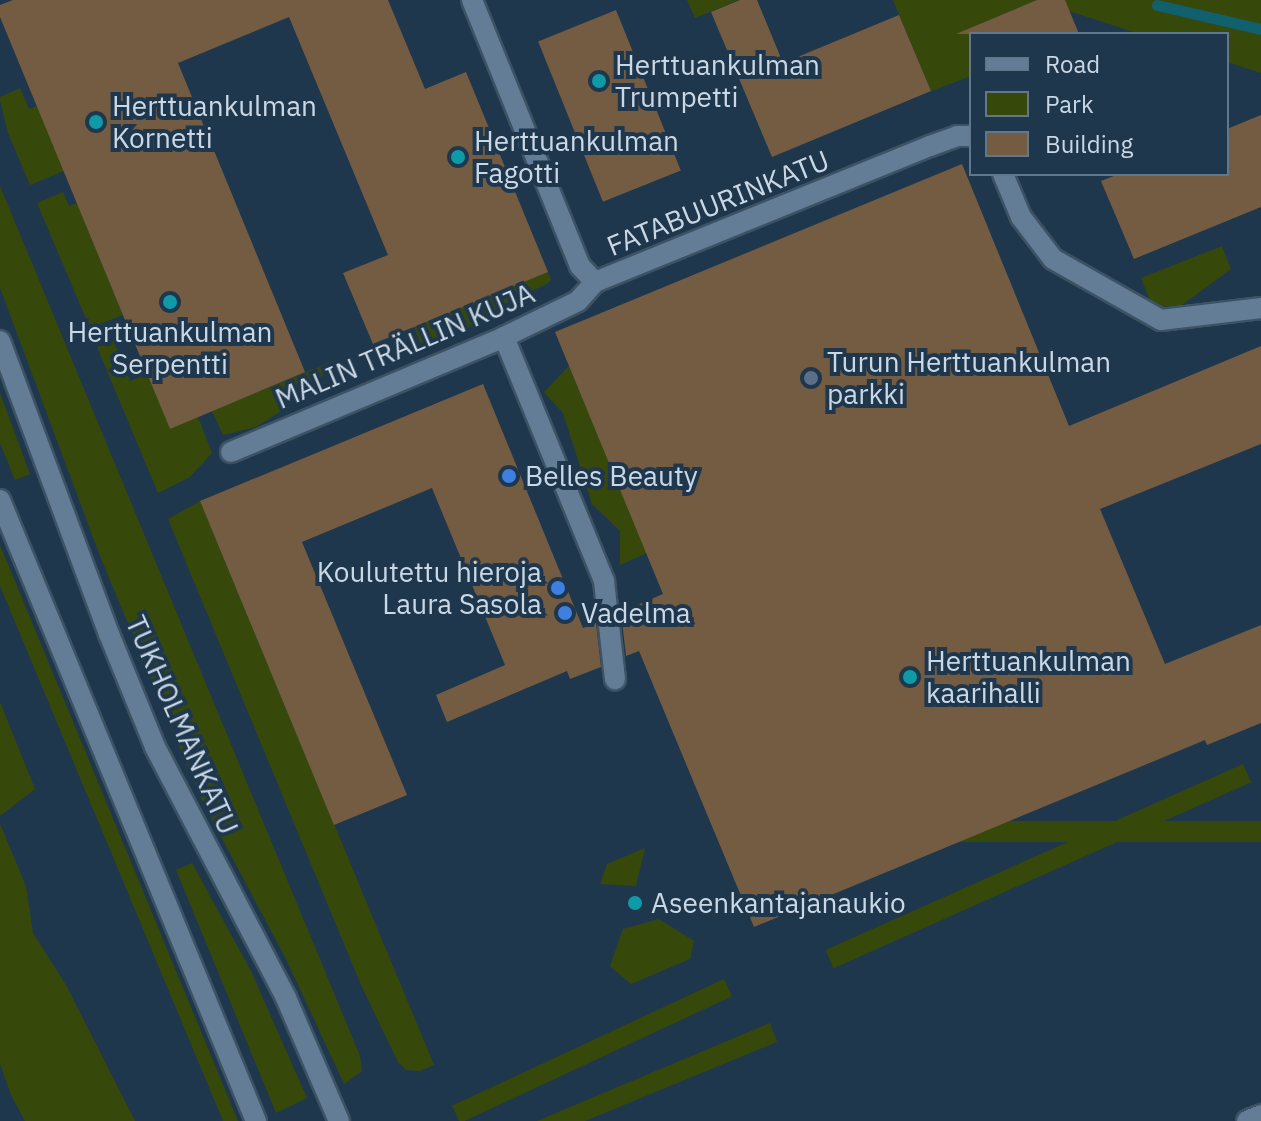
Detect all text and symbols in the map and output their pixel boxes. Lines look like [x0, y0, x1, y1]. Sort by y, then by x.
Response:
legend [969, 32, 1229, 176]
place label: Herttuankulman Trumpetti [615, 48, 820, 114]
text: Road [1045, 48, 1100, 80]
marker: Herttuankulman Trumpetti [590, 72, 608, 90]
text: Park [1045, 88, 1094, 120]
place label: Herttuankulman Kornetti [112, 89, 317, 155]
marker: Herttuankulman Kornetti [87, 113, 105, 131]
place label: Herttuankulman Fagotti [474, 124, 679, 190]
text: Building [1045, 128, 1133, 160]
street label: FATABUURINKATU [602, 143, 834, 263]
marker: Herttuankulman Fagotti [449, 148, 467, 166]
street label: MALIN TRÄLLIN KUJA [270, 276, 540, 416]
marker: Herttuankulman Serpentti [161, 293, 179, 311]
place label: Herttuankulman Serpentti [67, 315, 273, 381]
place label: Turun Herttuankulman parkki [827, 345, 1111, 411]
marker: Turun Herttuankulman parkki [802, 369, 820, 387]
place label: Belles Beauty [525, 459, 698, 493]
marker: Belles Beauty [500, 467, 518, 485]
place label: Koulutettu hieroja Laura Sasola [317, 555, 542, 621]
marker: Koulutettu hieroja Laura Sasola [549, 579, 567, 597]
place label: Vadelma [581, 596, 691, 630]
marker: Vadelma [556, 604, 574, 622]
street label: TUKHOLMANKATU [119, 610, 245, 840]
place label: Herttuankulman kaarihalli [926, 644, 1131, 710]
marker: Herttuankulman kaarihalli [901, 668, 919, 686]
place label: Aseenkantajanaukio [651, 886, 906, 920]
marker: Aseenkantajanaukio [626, 894, 644, 912]

